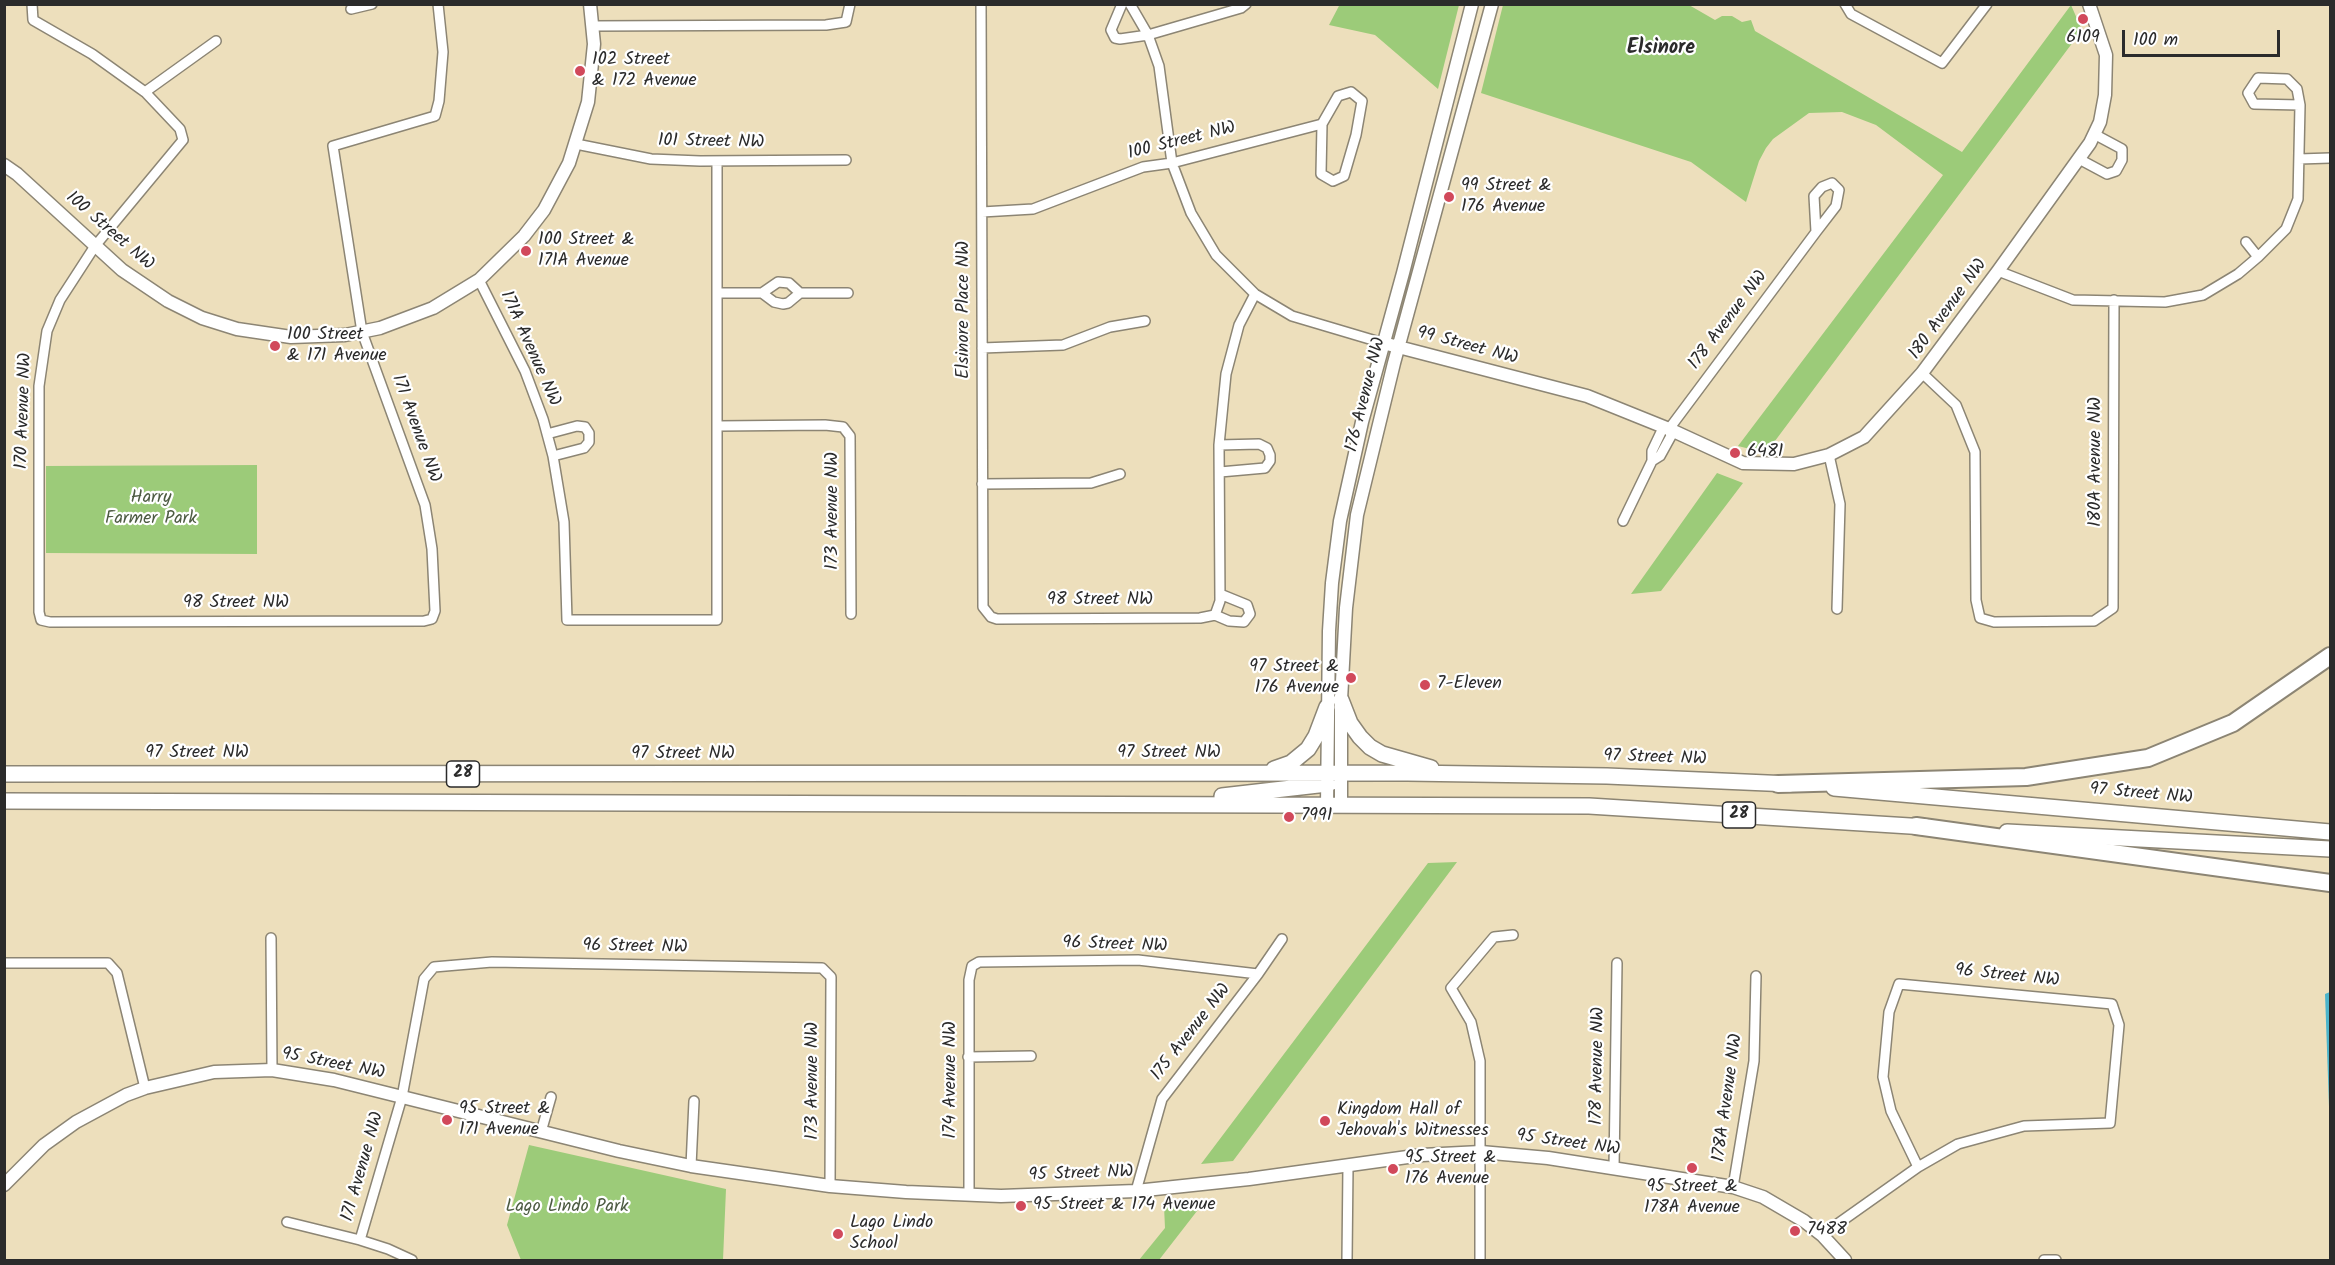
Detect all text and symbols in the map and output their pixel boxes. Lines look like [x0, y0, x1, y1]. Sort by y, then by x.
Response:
marker: 6109 [2076, 12, 2090, 26]
scale bar [2125, 18, 2282, 56]
text: 100 m [2133, 26, 2178, 55]
place label: 6109 [2066, 28, 2100, 50]
district label: Elsinore [1627, 38, 1695, 62]
place label: 102 Street & 172 Avenue [592, 50, 697, 92]
marker: 102 Street & 172 Avenue [573, 64, 587, 78]
street label: 100 Street NW [1126, 118, 1238, 166]
street label: 101 Street NW [657, 131, 765, 155]
place label: 99 Street & 176 Avenue [1461, 176, 1551, 219]
street label: 100 Street NW [60, 188, 158, 276]
marker: 99 Street & 176 Avenue [1442, 190, 1456, 204]
place label: 100 Street & 171A Avenue [538, 230, 634, 272]
street label: Elsinore Place NW [954, 241, 976, 379]
marker: 100 Street & 171A Avenue [519, 244, 533, 258]
street label: 180 Avenue NW [1905, 255, 1993, 365]
street label: 178 Avenue NW [1685, 267, 1773, 375]
street label: 171A Avenue NW [494, 288, 564, 410]
street label: 99 Street NW [1414, 323, 1520, 371]
place label: 100 Street & 171 Avenue [287, 325, 387, 368]
street label: 176 Avenue NW [1342, 335, 1392, 455]
marker: 100 Street & 171 Avenue [268, 339, 282, 353]
street label: 170 Avenue NW [12, 352, 38, 470]
street label: 171 Avenue NW [385, 372, 445, 486]
street label: 180A Avenue NW [2086, 397, 2108, 527]
place label: 6481 [1747, 442, 1783, 464]
marker: 6481 [1728, 446, 1742, 460]
street label: 173 Avenue NW [823, 452, 845, 570]
park label: Harry Farmer Park [105, 488, 197, 530]
street label: 98 Street NW [1047, 590, 1153, 612]
street label: 98 Street NW [183, 593, 289, 615]
place label: 97 Street & 176 Avenue [1249, 657, 1339, 700]
marker: 97 Street & 176 Avenue [1344, 671, 1358, 685]
place label: 7-Eleven [1437, 674, 1502, 696]
marker: 7-Eleven [1418, 678, 1432, 692]
street label: 97 Street NW [145, 743, 249, 765]
street label: 97 Street NW [1117, 743, 1221, 765]
street label: 97 Street NW [631, 744, 735, 766]
street label: 97 Street NW [1603, 746, 1707, 772]
road number: 28 [446, 761, 480, 787]
street label: 97 Street NW [2089, 780, 2193, 810]
road number: 28 [1722, 802, 1756, 828]
place label: 7991 [1301, 806, 1333, 828]
marker: 7991 [1282, 810, 1296, 824]
street label: 96 Street NW [1062, 933, 1168, 959]
street label: 96 Street NW [582, 936, 688, 960]
street label: 96 Street NW [1954, 961, 2060, 993]
street label: 175 Avenue NW [1147, 980, 1237, 1086]
street label: 178 Avenue NW [1587, 1007, 1611, 1125]
street label: 174 Avenue NW [941, 1021, 963, 1139]
street label: 173 Avenue NW [803, 1022, 825, 1140]
street label: 178A Avenue NW [1709, 1032, 1749, 1164]
street label: 95 Street NW [280, 1044, 386, 1086]
place label: 95 Street & 171 Avenue [459, 1099, 550, 1142]
place label: Kingdom Hall of Jehovah's Witnesses [1337, 1100, 1489, 1142]
street label: 171 Avenue NW [338, 1110, 390, 1224]
marker: 95 Street & 171 Avenue [440, 1113, 454, 1127]
marker: Kingdom Hall of Jehovah's Witnesses [1318, 1114, 1332, 1128]
street label: 95 Street NW [1515, 1126, 1621, 1162]
place label: 95 Street & 176 Avenue [1405, 1148, 1496, 1190]
marker: 95 Street & 178A Avenue [1685, 1161, 1699, 1175]
street label: 95 Street NW [1028, 1162, 1134, 1188]
marker: 95 Street & 176 Avenue [1386, 1162, 1400, 1176]
place label: 95 Street & 178A Avenue [1644, 1177, 1740, 1220]
place label: 95 Street & 174 Avenue [1033, 1195, 1216, 1217]
park label: Lago Lindo Park [506, 1197, 628, 1219]
marker: 95 Street & 174 Avenue [1014, 1199, 1028, 1213]
place label: Lago Lindo School [850, 1213, 933, 1256]
place label: 7488 [1807, 1220, 1847, 1242]
marker: 7488 [1788, 1224, 1802, 1238]
marker: Lago Lindo School [831, 1227, 845, 1241]

